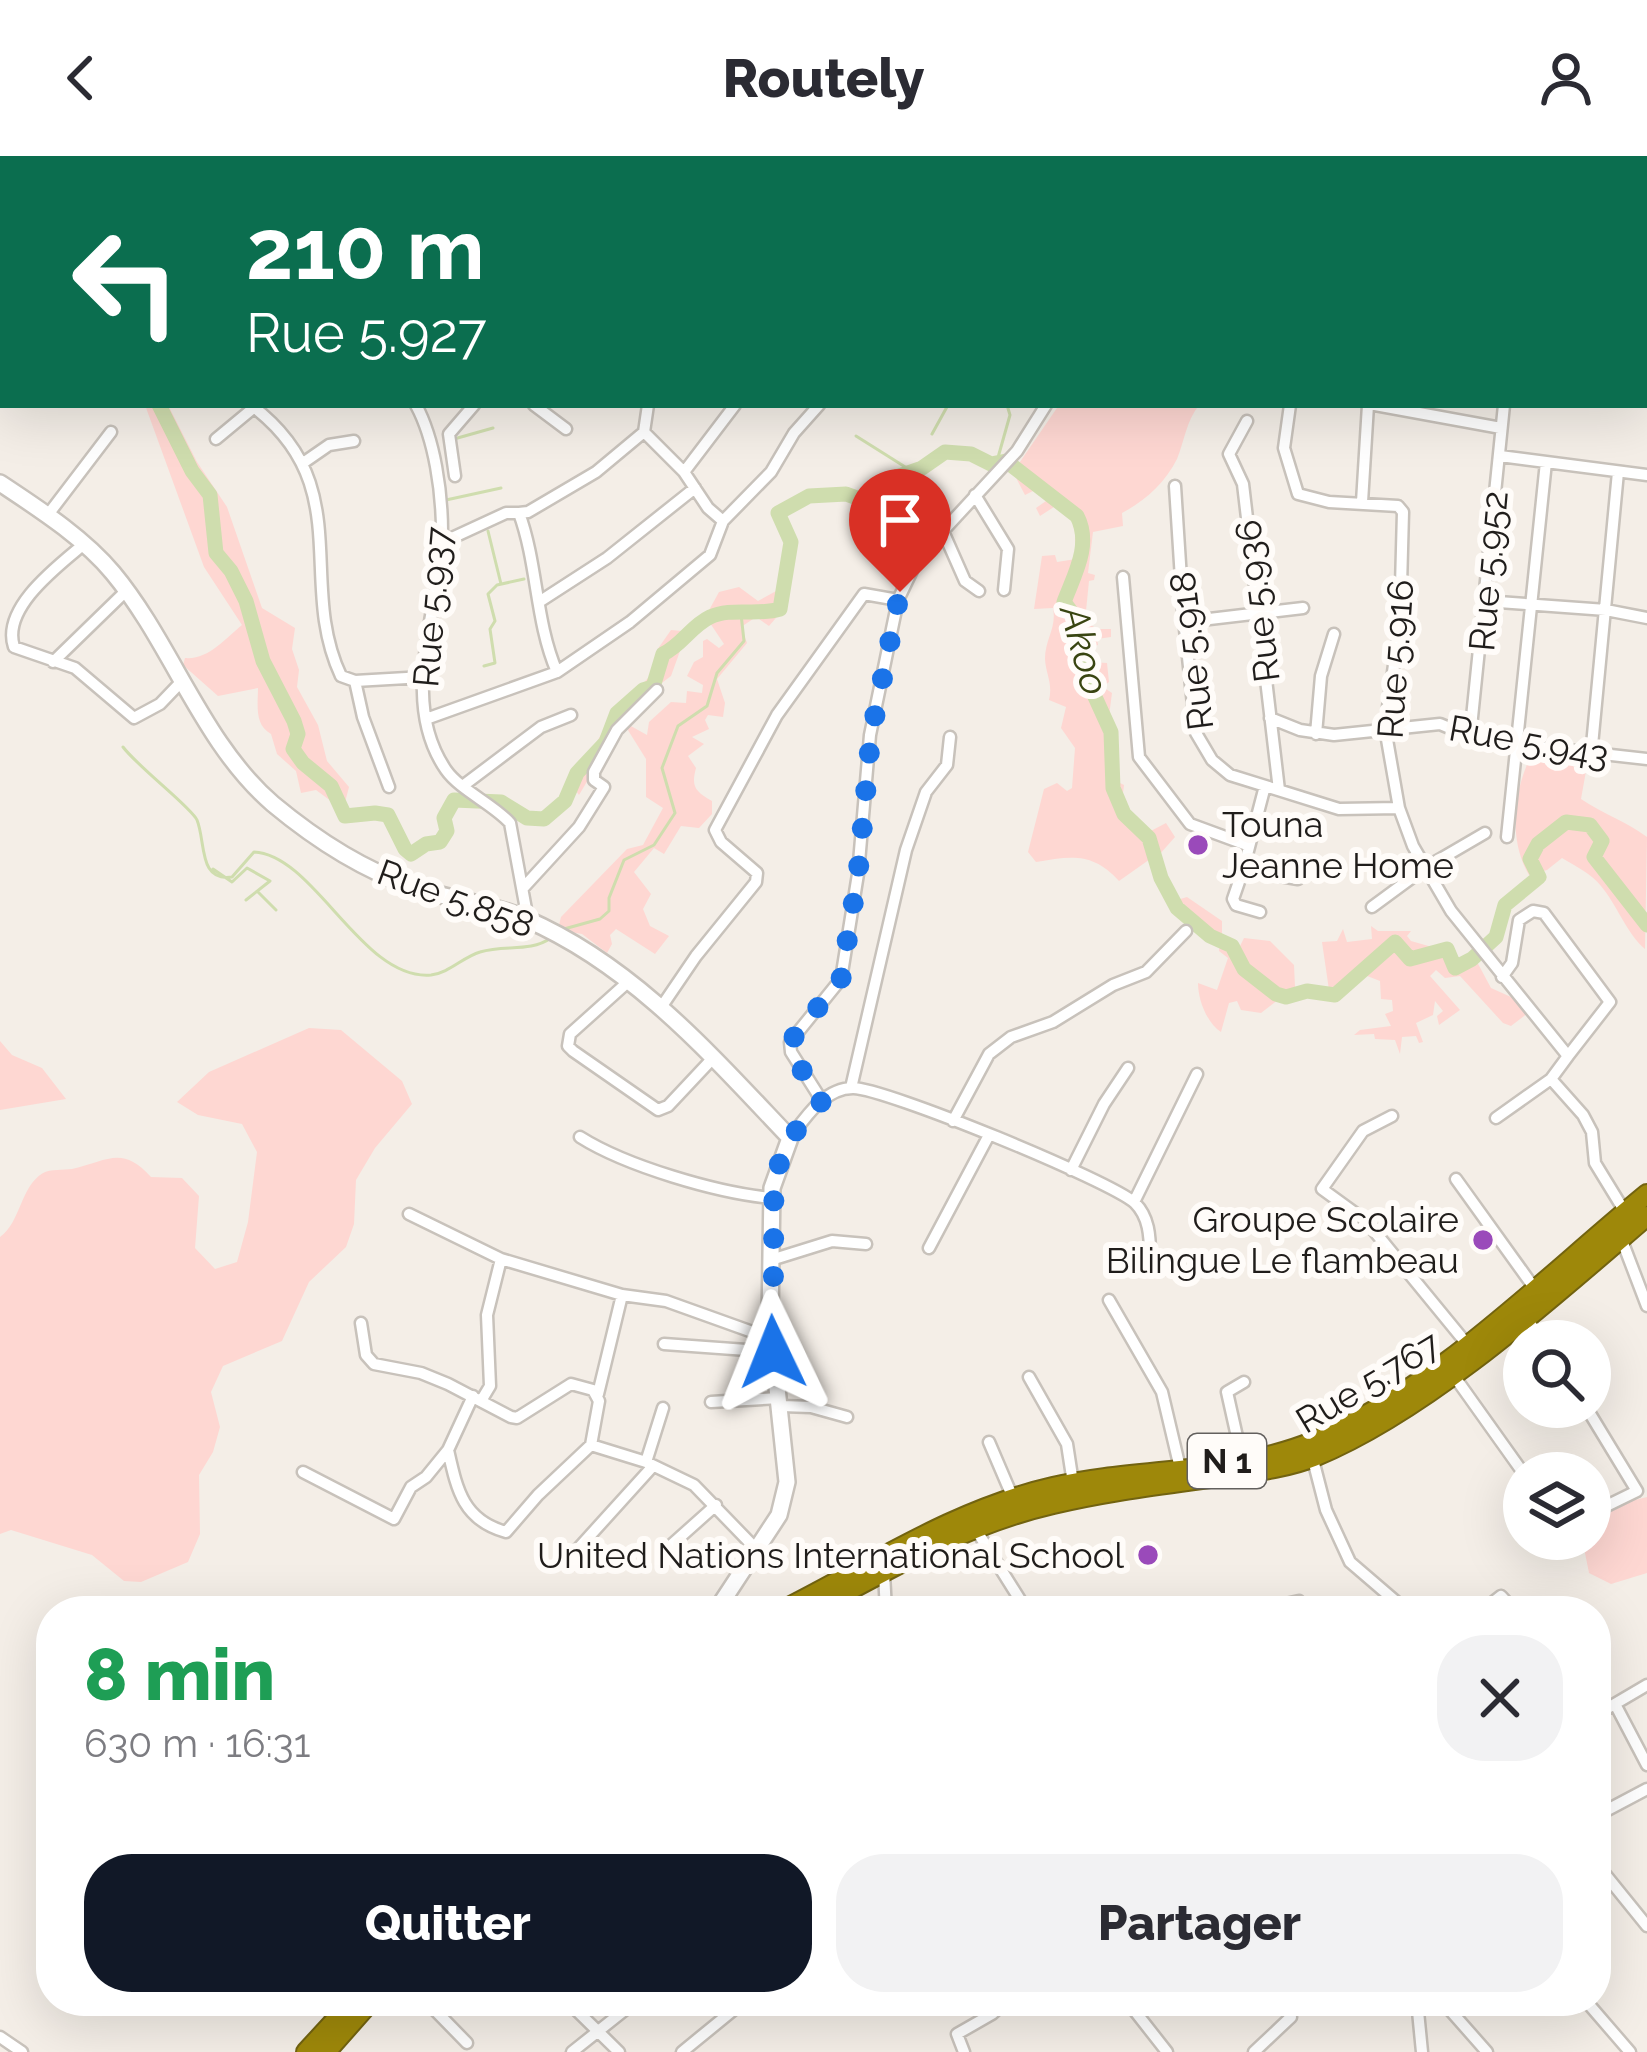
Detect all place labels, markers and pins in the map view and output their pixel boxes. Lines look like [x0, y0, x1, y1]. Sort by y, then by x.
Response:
pin [849, 469, 951, 592]
place label: Touna Jeanne Home [1222, 803, 1454, 886]
marker: Touna Jeanne Home [1185, 832, 1211, 858]
place label: Groupe Scolaire Bilingue Le flambeau [1106, 1198, 1459, 1281]
marker: Groupe Scolaire Bilingue Le flambeau [1470, 1227, 1496, 1253]
place label: United Nations International School [537, 1534, 1124, 1576]
marker: United Nations International School [1135, 1542, 1161, 1568]

